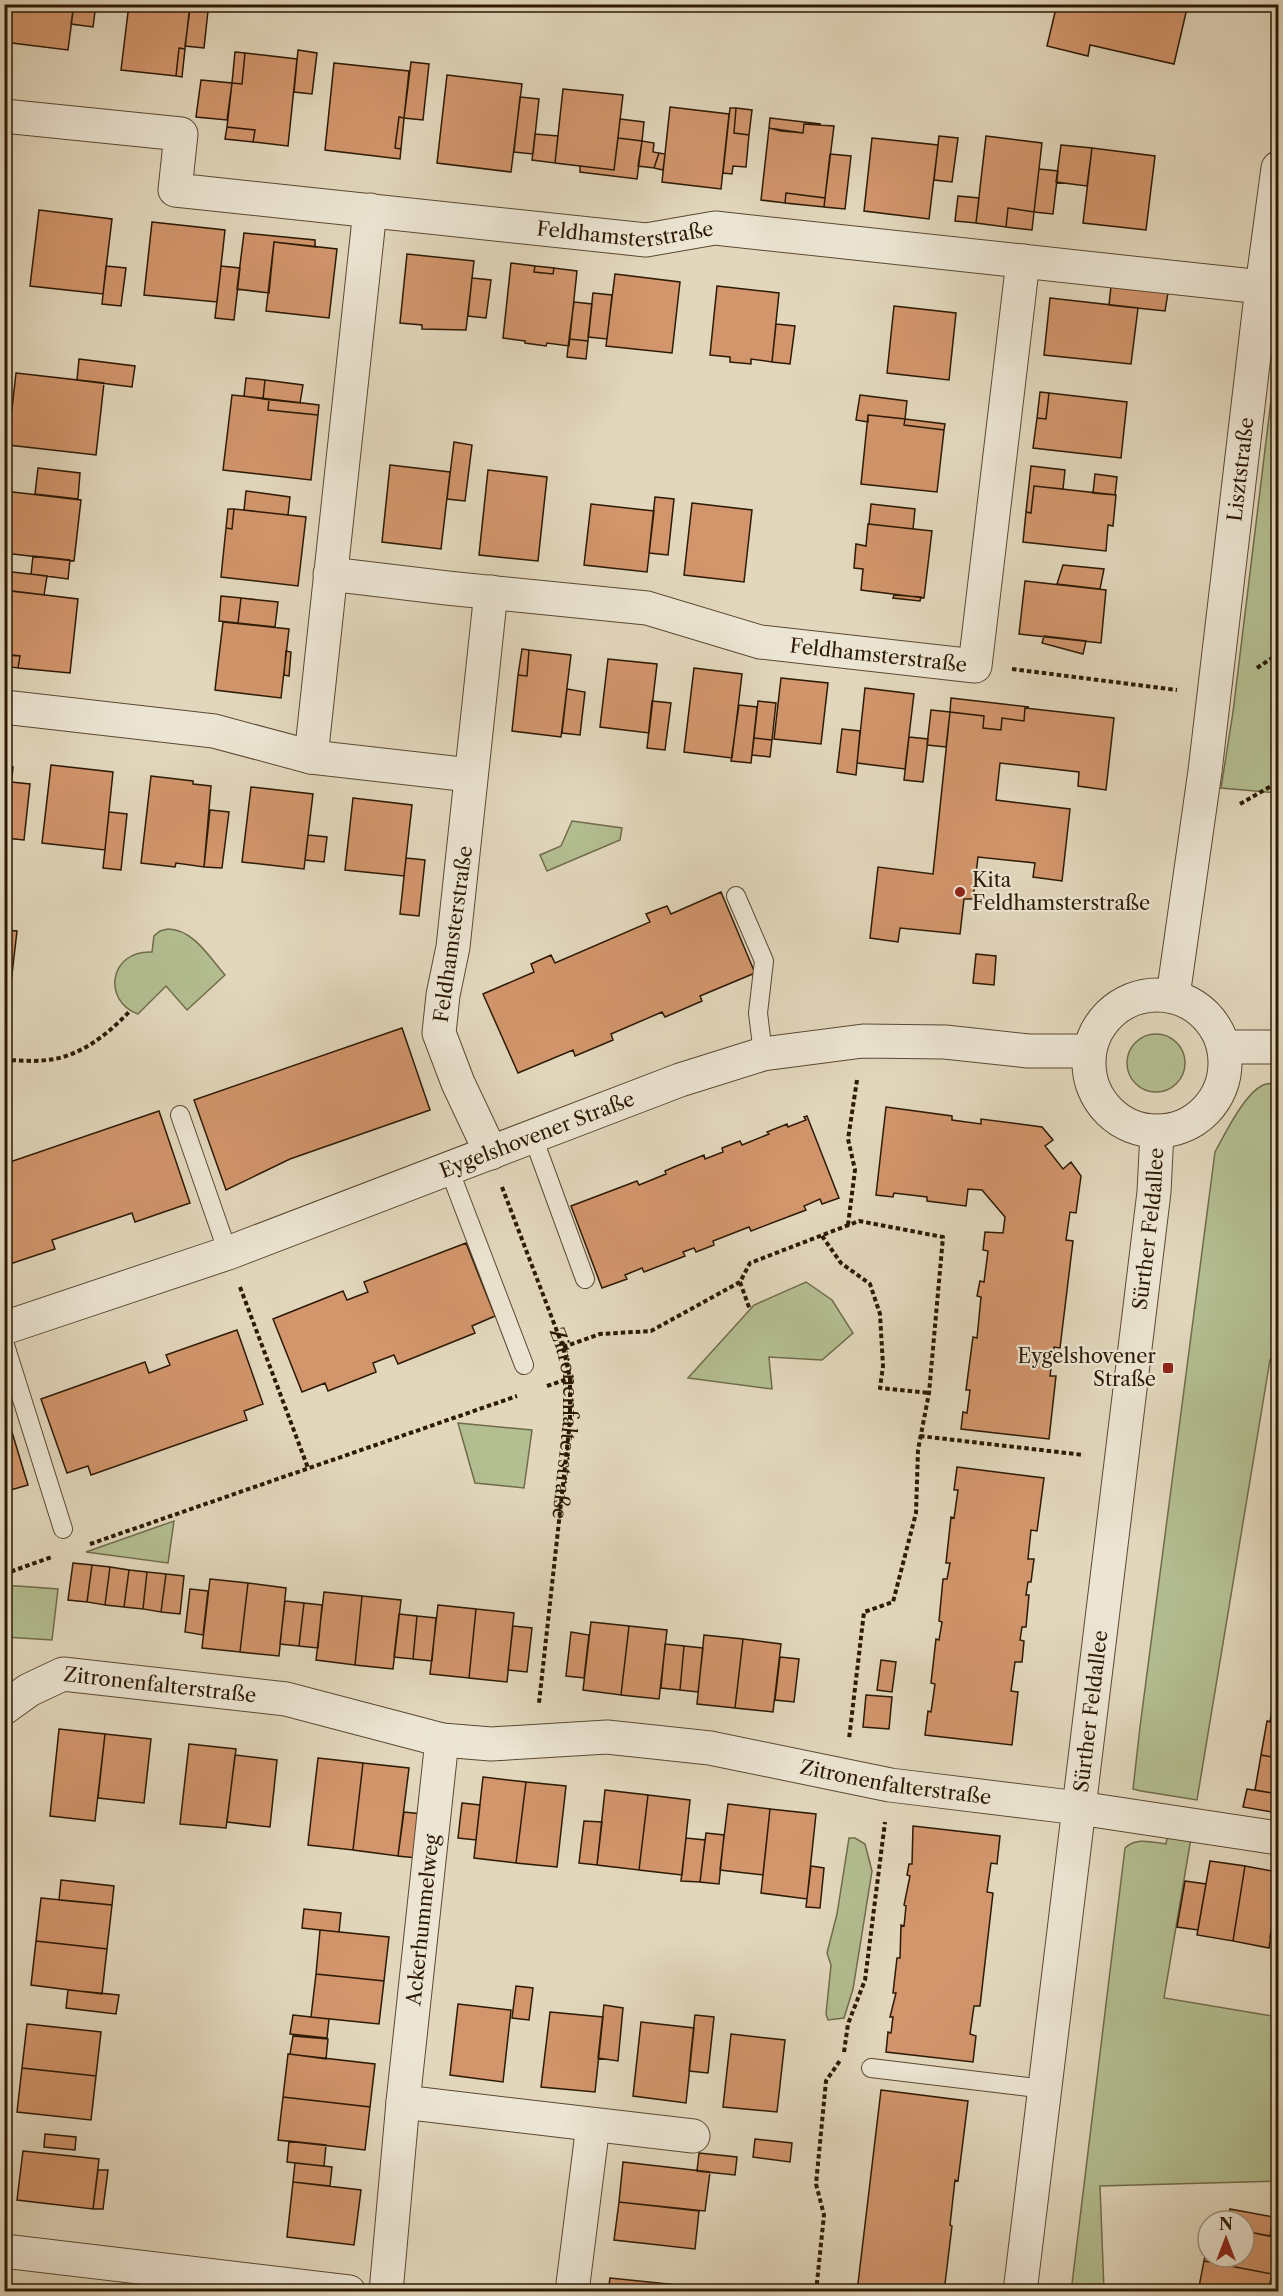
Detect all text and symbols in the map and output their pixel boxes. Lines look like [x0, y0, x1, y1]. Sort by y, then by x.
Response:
street label: Feldhamsterstraße [535, 216, 715, 252]
street label: Lisztstraße [1222, 416, 1259, 523]
street label: Feldhamsterstraße [789, 633, 968, 677]
street label: Feldhamsterstraße [429, 844, 477, 1024]
place label: Kita Feldhamsterstraße [972, 868, 1150, 915]
marker: Kita Feldhamsterstraße [953, 885, 967, 899]
street label: Eygelshovener Straße [436, 1087, 638, 1183]
street label: Sürther Feldallee [1128, 1147, 1168, 1311]
street label: Zitronenfalterstraße [545, 1324, 582, 1520]
place label: Eygelshovener Straße [1017, 1344, 1157, 1391]
marker: Eygelshovener Straße [1161, 1361, 1175, 1375]
street label: Sürther Feldallee [1069, 1629, 1113, 1794]
street label: Zitronenfalterstraße [63, 1662, 257, 1708]
street label: Zitronenfalterstraße [798, 1755, 993, 1809]
street label: Ackerhummelweg [401, 1832, 444, 2008]
north arrow [1196, 2209, 1256, 2269]
text: N [1219, 2214, 1233, 2234]

